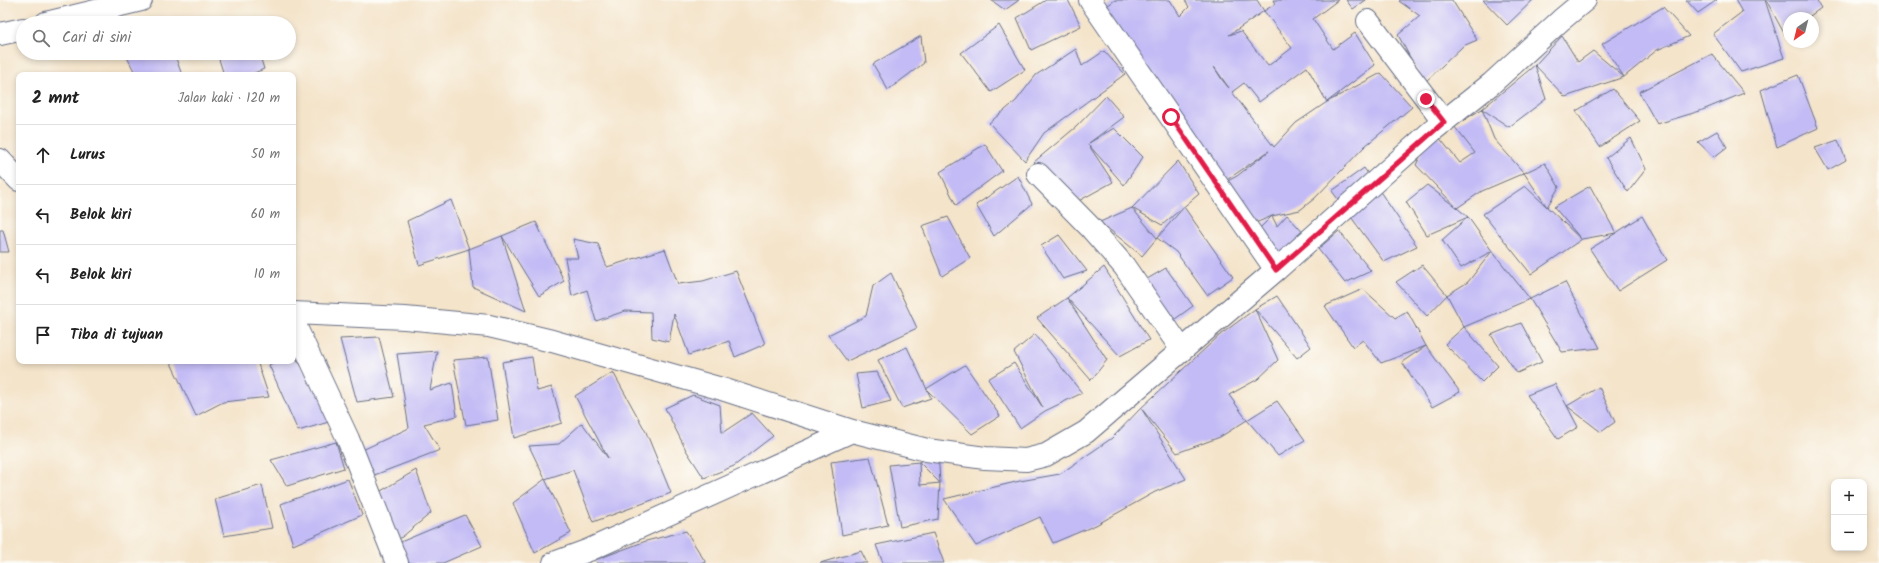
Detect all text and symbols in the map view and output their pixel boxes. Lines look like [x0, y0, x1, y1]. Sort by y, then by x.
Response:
north arrow [1783, 12, 1819, 48]
search box [16, 16, 296, 60]
text: Cari di sini [62, 26, 131, 50]
icon: search [30, 27, 52, 49]
text: 2 mnt [32, 85, 79, 112]
text: Jalan kaki · 120 m [178, 88, 280, 109]
route end [1417, 90, 1435, 108]
route start [1162, 108, 1180, 126]
text: Lurus [70, 143, 105, 167]
icon: ahead [32, 144, 54, 166]
text: 50 m [251, 144, 280, 165]
text: Belok kiri [70, 203, 131, 227]
icon: left [32, 204, 54, 226]
text: 60 m [251, 204, 280, 225]
text: Belok kiri [70, 263, 131, 287]
icon: left [32, 264, 54, 286]
text: 10 m [254, 264, 280, 285]
text: Tiba di tujuan [70, 323, 163, 347]
icon: arrive [32, 324, 54, 346]
map controls [1831, 479, 1867, 551]
button: + [1831, 479, 1867, 515]
button: − [1831, 515, 1867, 551]

